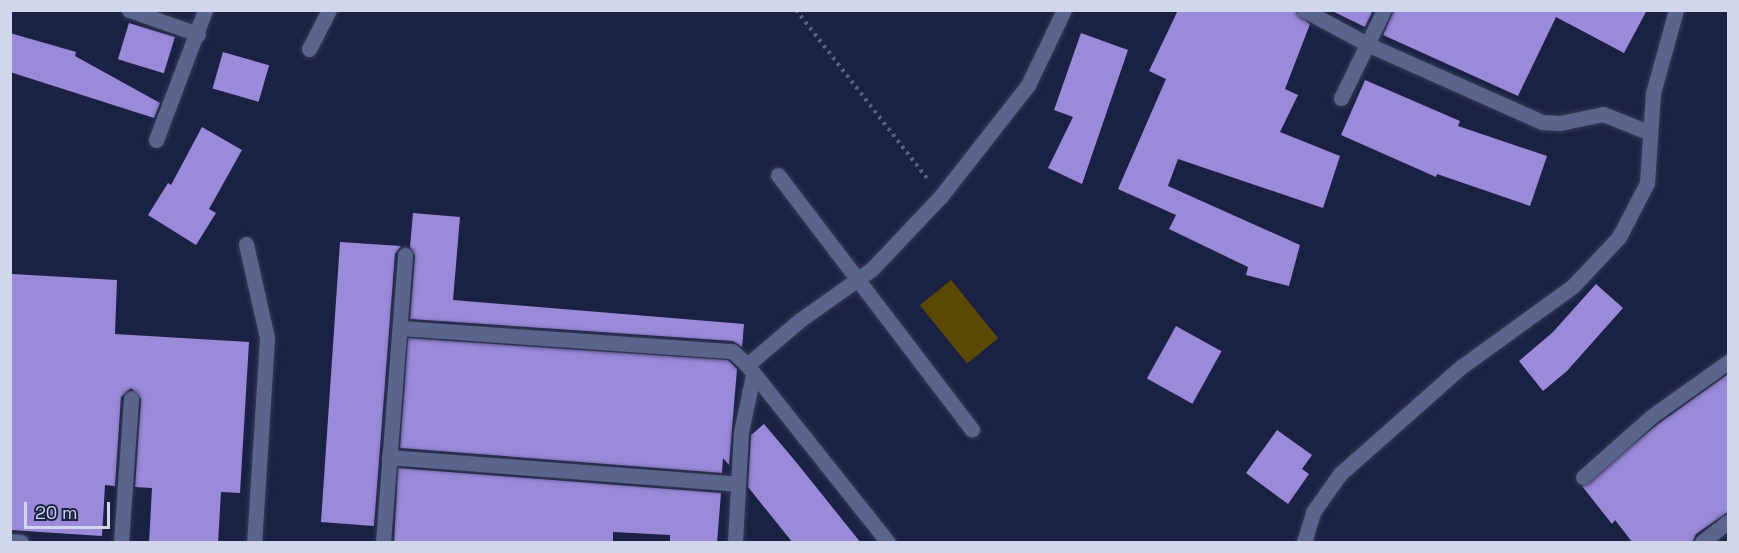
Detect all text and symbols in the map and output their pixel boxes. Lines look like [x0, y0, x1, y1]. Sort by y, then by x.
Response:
scale bar [27, 490, 112, 528]
text: 20 m [35, 501, 78, 524]

